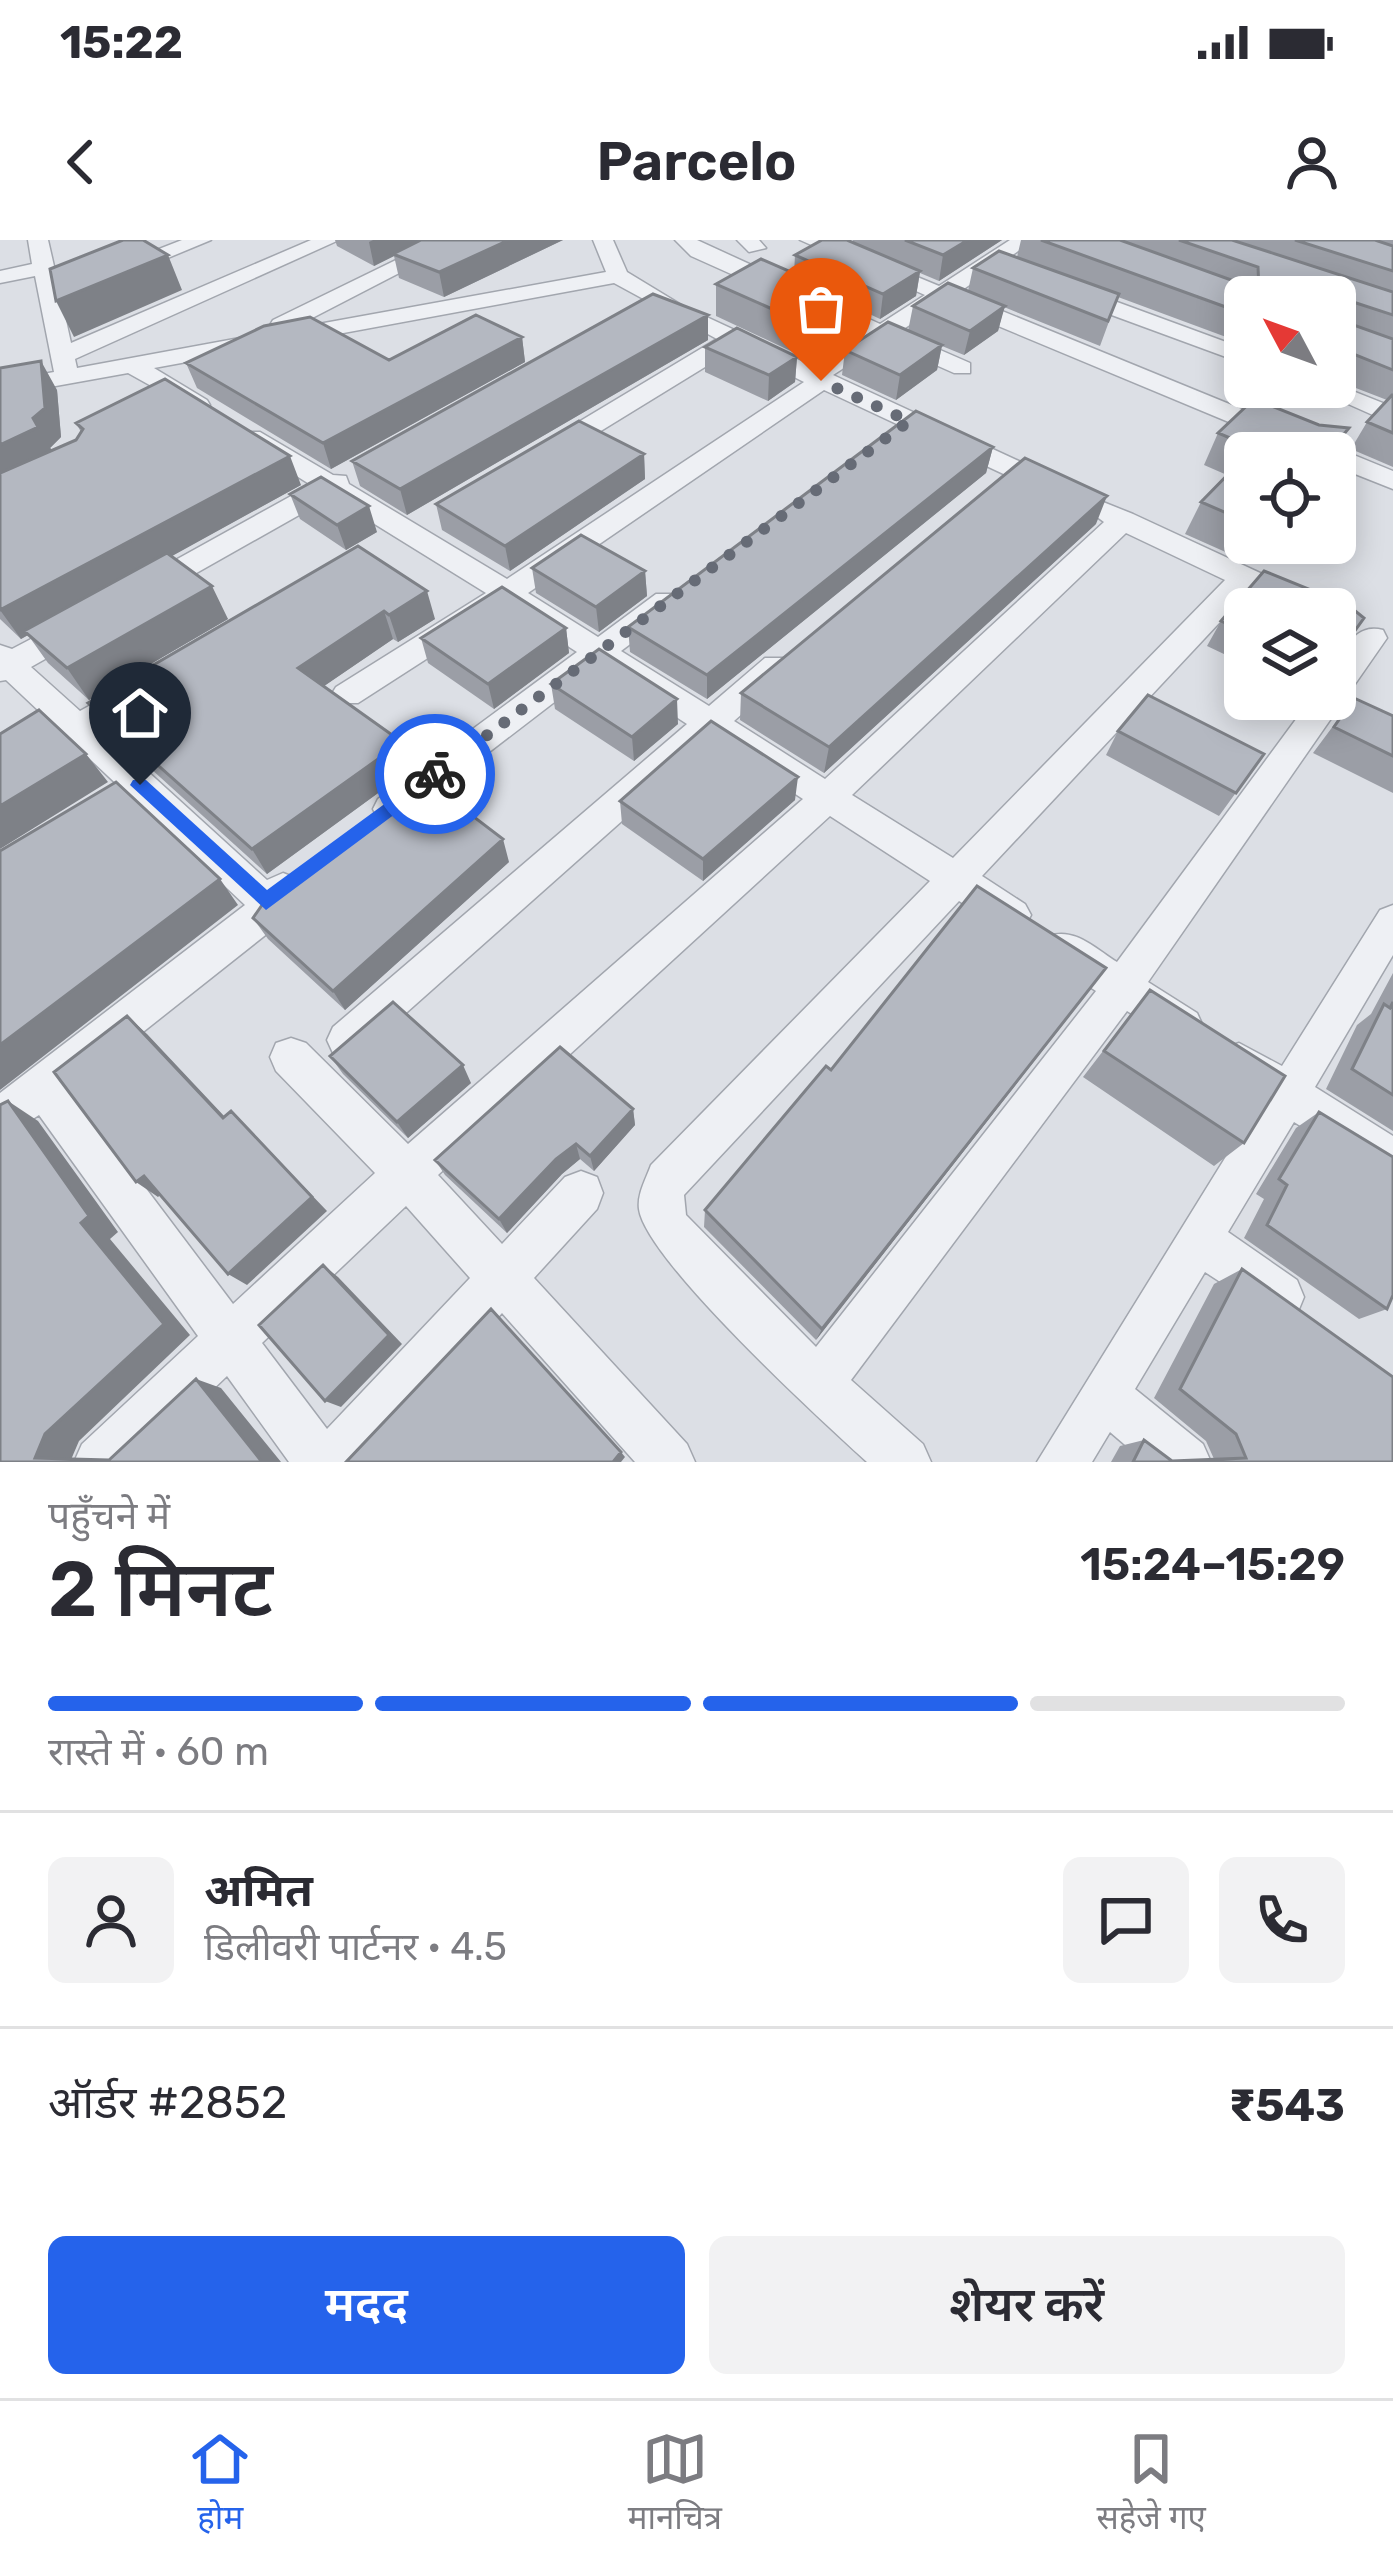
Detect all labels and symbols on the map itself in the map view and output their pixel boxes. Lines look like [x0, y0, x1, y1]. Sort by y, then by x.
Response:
pin [770, 258, 872, 381]
north arrow [1224, 276, 1356, 408]
pin [89, 662, 191, 785]
courier [375, 714, 495, 834]

